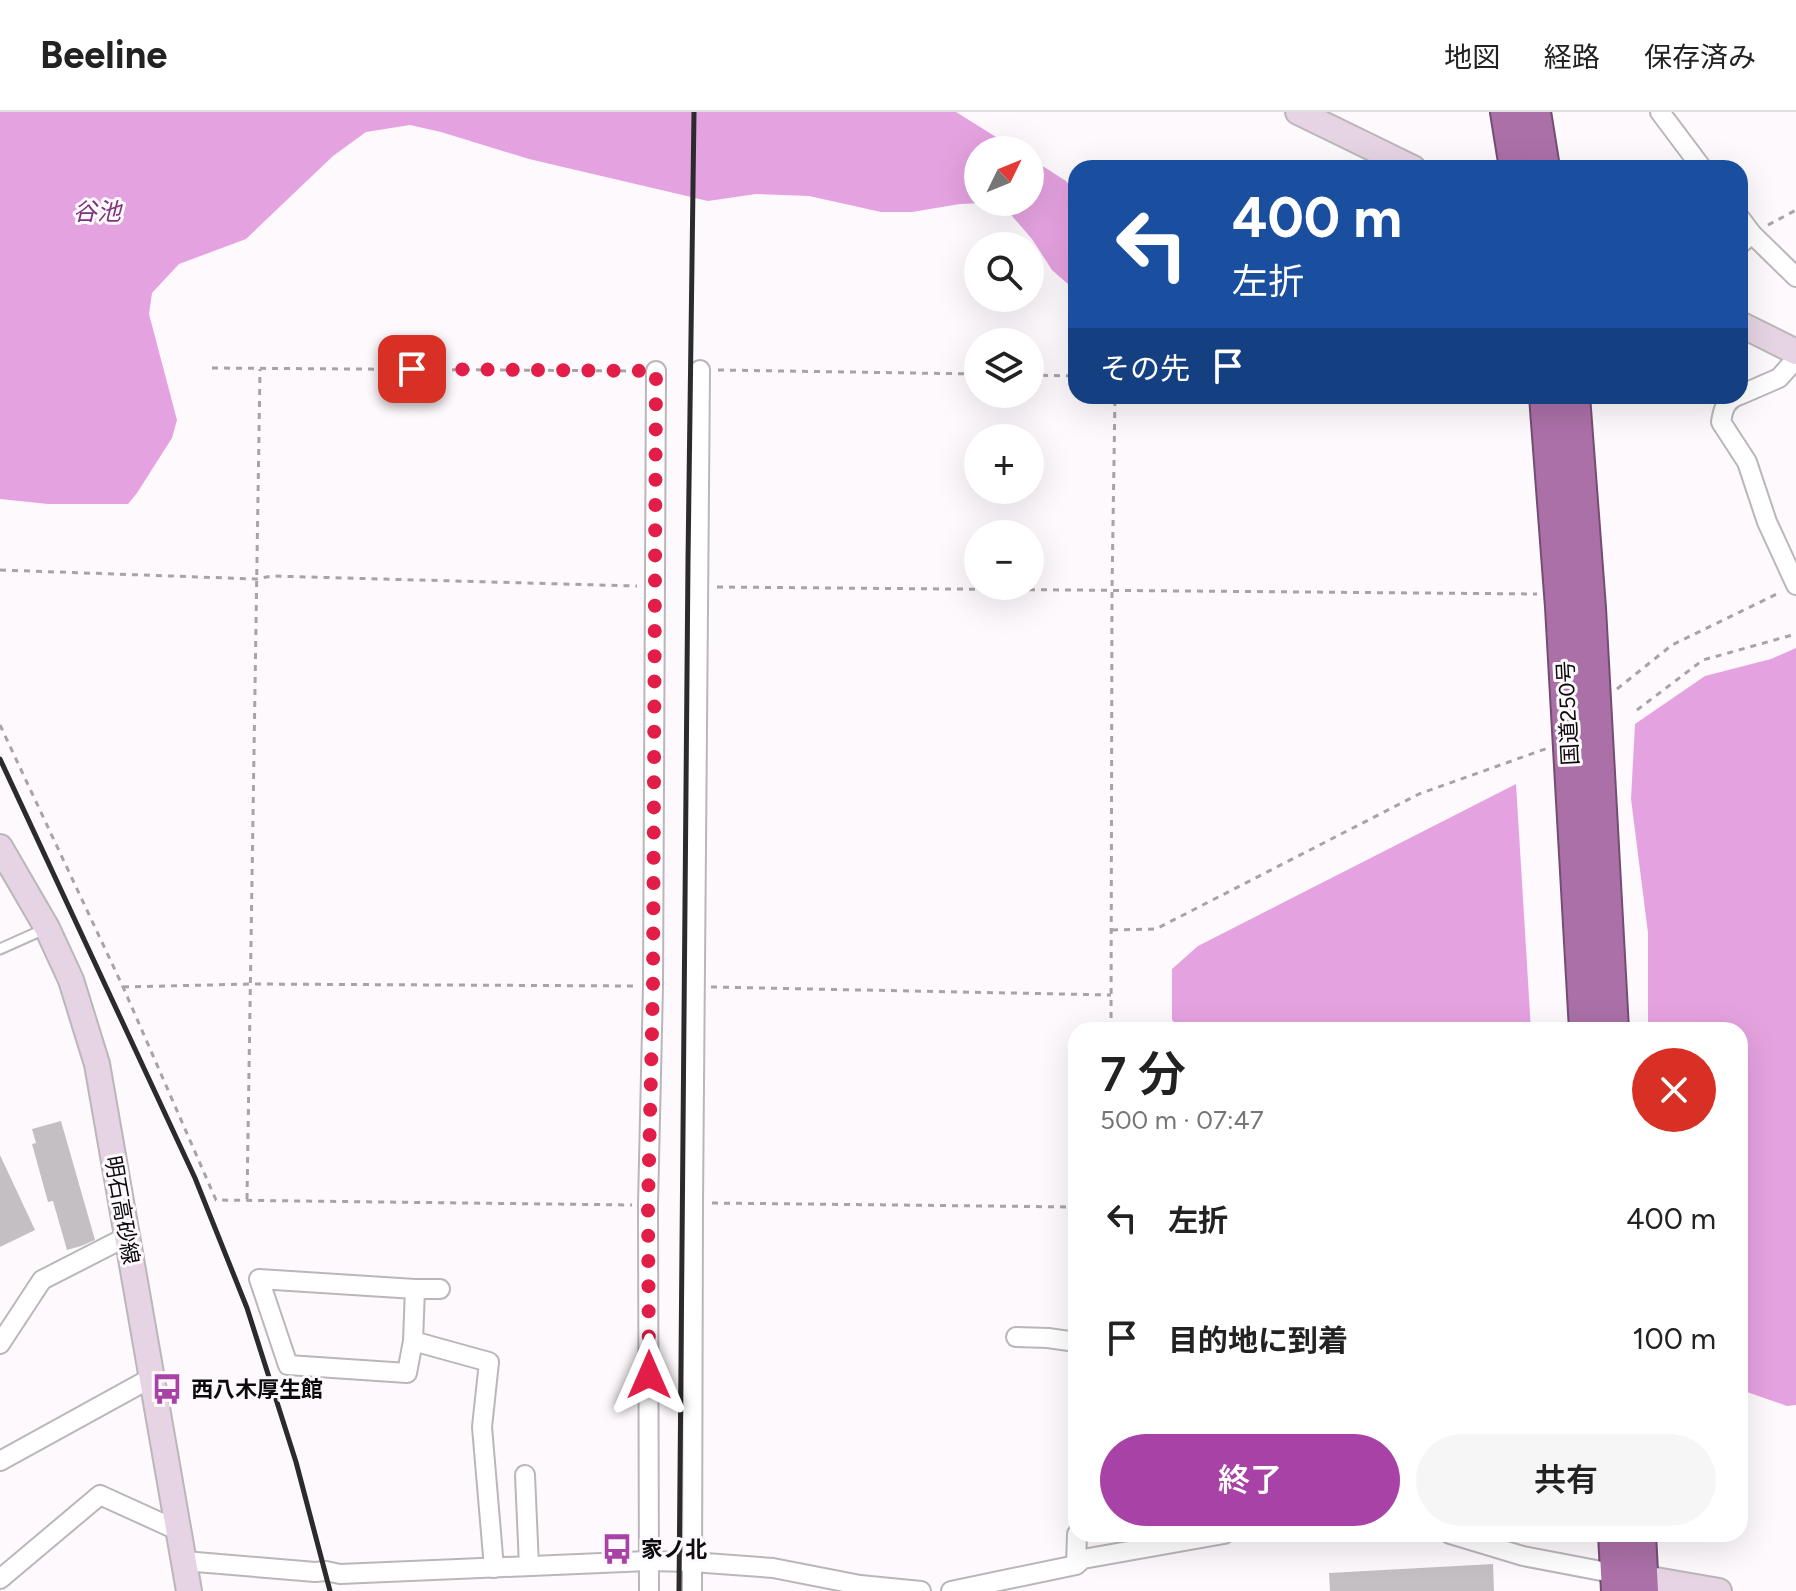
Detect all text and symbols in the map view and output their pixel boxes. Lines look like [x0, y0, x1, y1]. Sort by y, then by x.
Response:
text: Beeline [40, 32, 167, 78]
text: 地図 [1444, 40, 1500, 74]
text: 経路 [1544, 40, 1600, 74]
text: 保存済み [1644, 40, 1756, 74]
north arrow [964, 136, 1044, 216]
map controls [964, 136, 1044, 600]
text: 400 m [1232, 184, 1402, 251]
icon: left [1100, 192, 1204, 296]
water label: 谷池 [73, 197, 123, 226]
button: search [964, 232, 1044, 312]
text: 左折 [1232, 260, 1304, 303]
button: layers [964, 328, 1044, 408]
pin [378, 335, 446, 403]
icon: arrive [1206, 344, 1250, 388]
icon: arrive [390, 347, 434, 391]
text: その先 [1100, 350, 1190, 387]
button: + [964, 424, 1044, 504]
button: − [964, 520, 1044, 600]
street label: 国道250号 [1552, 660, 1584, 766]
text: 7 分 [1100, 1045, 1186, 1103]
button: close [1632, 1048, 1716, 1132]
text: 500 m · 07:47 [1100, 1104, 1264, 1136]
street label: 明石高砂線 [99, 1153, 145, 1267]
icon: left [1100, 1196, 1144, 1240]
text: 400 m [1626, 1200, 1716, 1237]
text: 左折 [1168, 1202, 1228, 1239]
icon: arrive [1100, 1316, 1144, 1360]
text: 100 m [1632, 1320, 1716, 1357]
text: 目的地に到着 [1168, 1322, 1348, 1359]
position arrow [607, 1333, 691, 1417]
bus stop icon: 西八木厚生館 [150, 1372, 184, 1406]
place label: 西八木厚生館 [191, 1376, 323, 1403]
button: 終了 [1100, 1434, 1400, 1526]
button: 共有 [1416, 1434, 1716, 1526]
bus stop icon: 家ノ北 [600, 1532, 634, 1566]
place label: 家ノ北 [641, 1536, 707, 1563]

